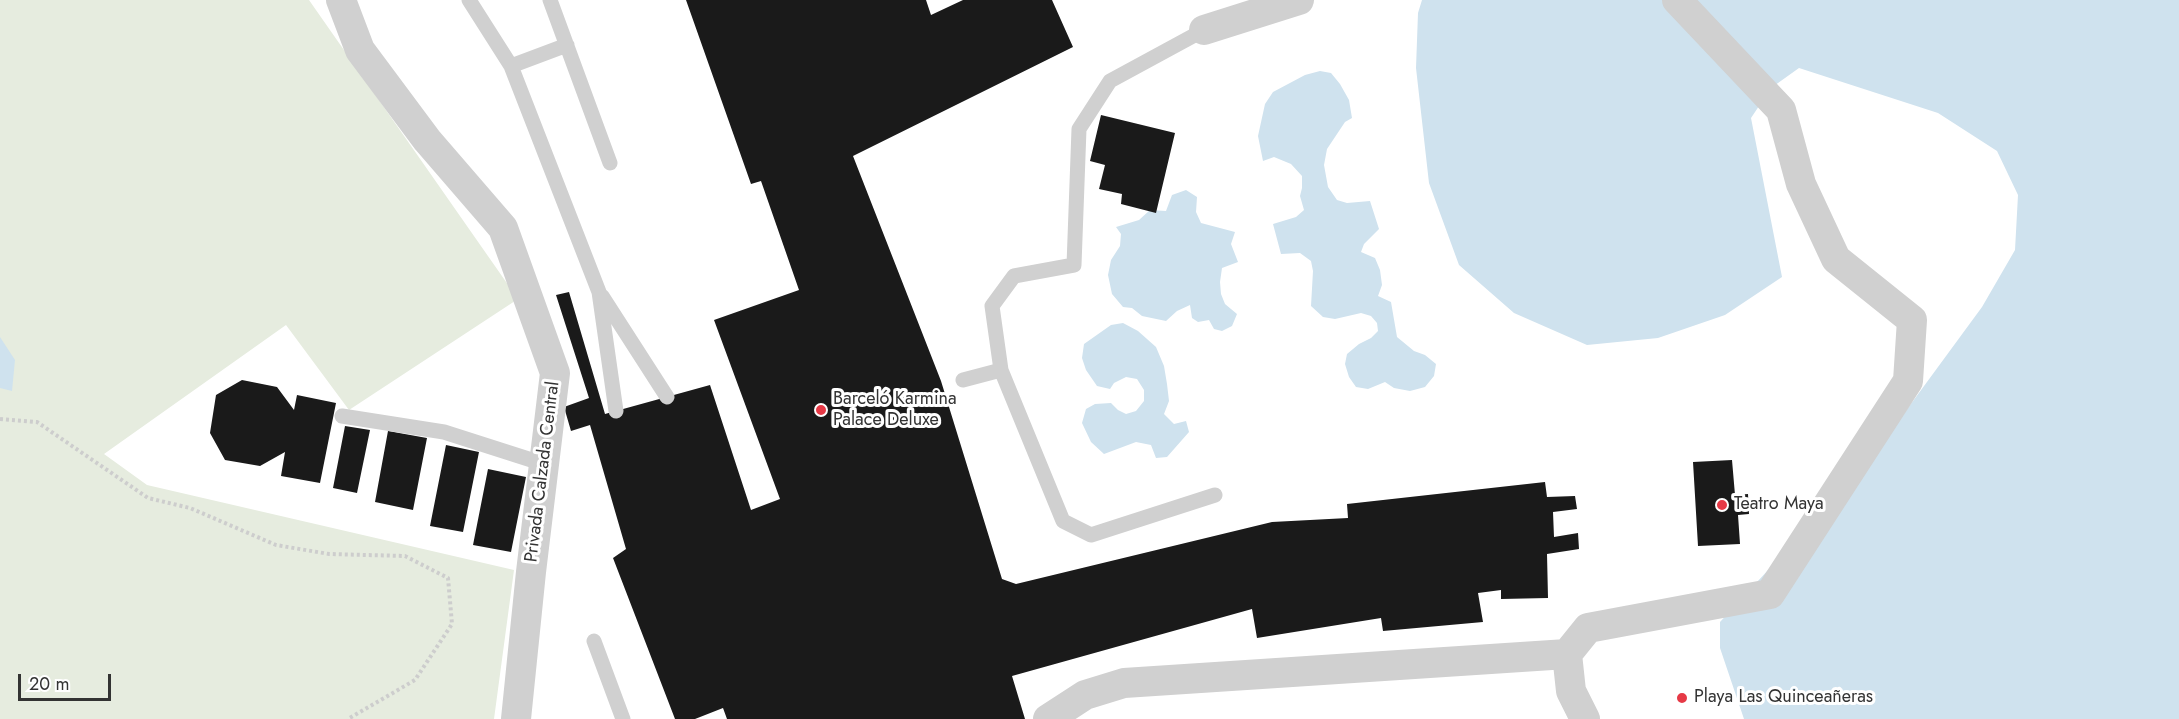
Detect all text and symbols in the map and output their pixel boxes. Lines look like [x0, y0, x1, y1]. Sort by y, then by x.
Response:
street label: Privada Calzada Central [521, 380, 565, 564]
place label: Barceló Karmina Palace Deluxe [833, 389, 957, 432]
marker: Barceló Karmina Palace Deluxe [814, 403, 828, 417]
place label: Teatro Maya [1734, 494, 1824, 516]
marker: Teatro Maya [1715, 498, 1729, 512]
scale bar [21, 662, 114, 700]
text: 20 m [29, 671, 69, 697]
place label: Playa Las Quinceañeras [1694, 687, 1873, 709]
marker: Playa Las Quinceañeras [1675, 691, 1689, 705]

